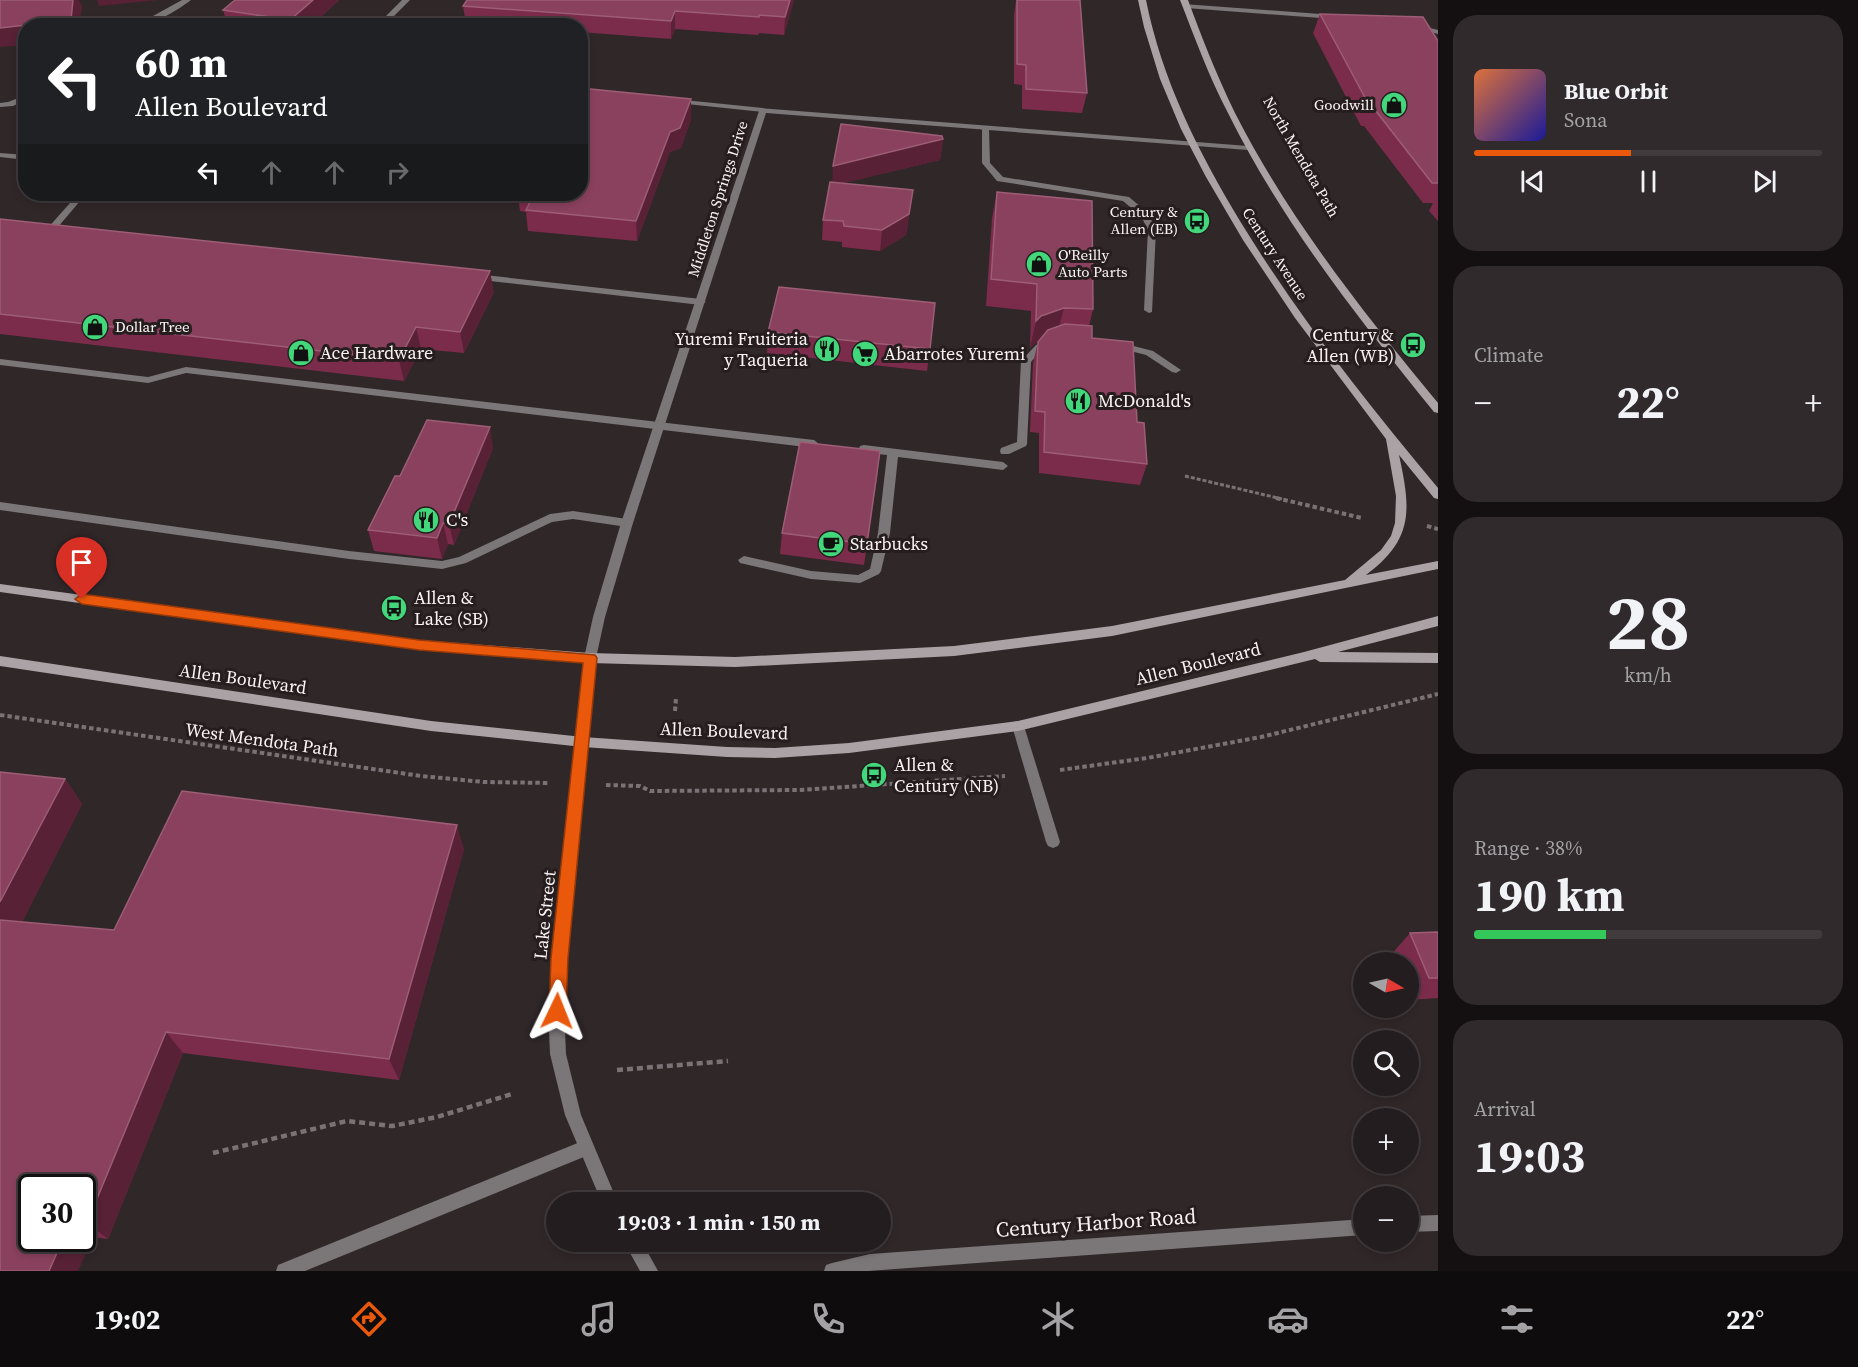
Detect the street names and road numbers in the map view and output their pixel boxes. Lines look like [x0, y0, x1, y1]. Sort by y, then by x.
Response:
street label: North Mendota Path [1258, 93, 1345, 221]
street label: Middleton Springs Drive [682, 118, 753, 280]
street label: Century Avenue [1238, 203, 1313, 304]
street label: Allen Boulevard [1133, 636, 1263, 691]
street label: Allen Boulevard [178, 657, 308, 700]
street label: West Mendota Path [184, 716, 341, 763]
street label: Allen Boulevard [659, 716, 789, 745]
street label: Lake Street [527, 869, 562, 961]
street label: Century Harbor Road [995, 1201, 1197, 1244]

